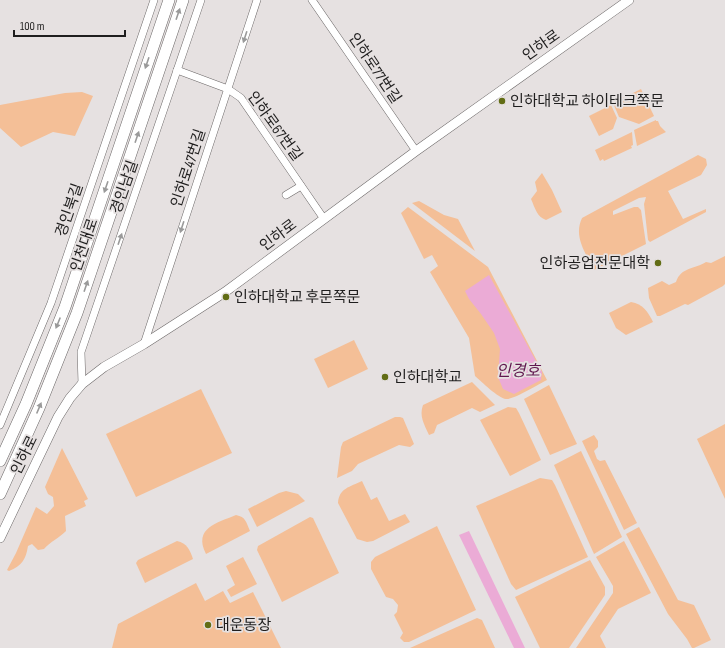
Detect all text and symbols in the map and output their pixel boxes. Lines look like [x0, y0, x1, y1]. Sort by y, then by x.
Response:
one-way arrow [176, 7, 182, 19]
scale bar [14, 12, 125, 38]
text: 100 m [20, 19, 45, 34]
street label: 인하로 [519, 26, 564, 65]
street label: 인하로77번길 [344, 29, 405, 107]
one-way arrow [242, 31, 248, 43]
one-way arrow [144, 58, 150, 70]
street label: 인하로67번길 [243, 88, 306, 165]
place label: 인하대학교 하이테크쪽문 [510, 92, 664, 111]
marker: 인하대학교 하이테크쪽문 [497, 96, 507, 106]
street label: 인하로47번길 [167, 127, 210, 210]
one-way arrow [134, 130, 140, 142]
street label: 경인남길 [107, 158, 142, 216]
street label: 경인북길 [52, 181, 87, 239]
one-way arrow [102, 181, 108, 193]
street label: 인하로 [256, 215, 301, 255]
street label: 인천대로 [67, 216, 102, 274]
one-way arrow [179, 221, 185, 233]
one-way arrow [117, 233, 123, 245]
place label: 인하공업전문대학 [540, 254, 650, 273]
marker: 인하공업전문대학 [653, 258, 663, 268]
one-way arrow [83, 280, 89, 292]
place label: 인하대학교 후문쪽문 [234, 288, 361, 307]
marker: 인하대학교 후문쪽문 [221, 292, 231, 302]
one-way arrow [55, 317, 61, 329]
water label: 인경호 [496, 362, 541, 381]
place label: 인하대학교 [393, 368, 462, 387]
marker: 인하대학교 [380, 372, 390, 382]
one-way arrow [36, 402, 42, 413]
street label: 인하로 [7, 432, 42, 478]
place label: 대운동장 [216, 616, 271, 635]
marker: 대운동장 [203, 620, 213, 630]

